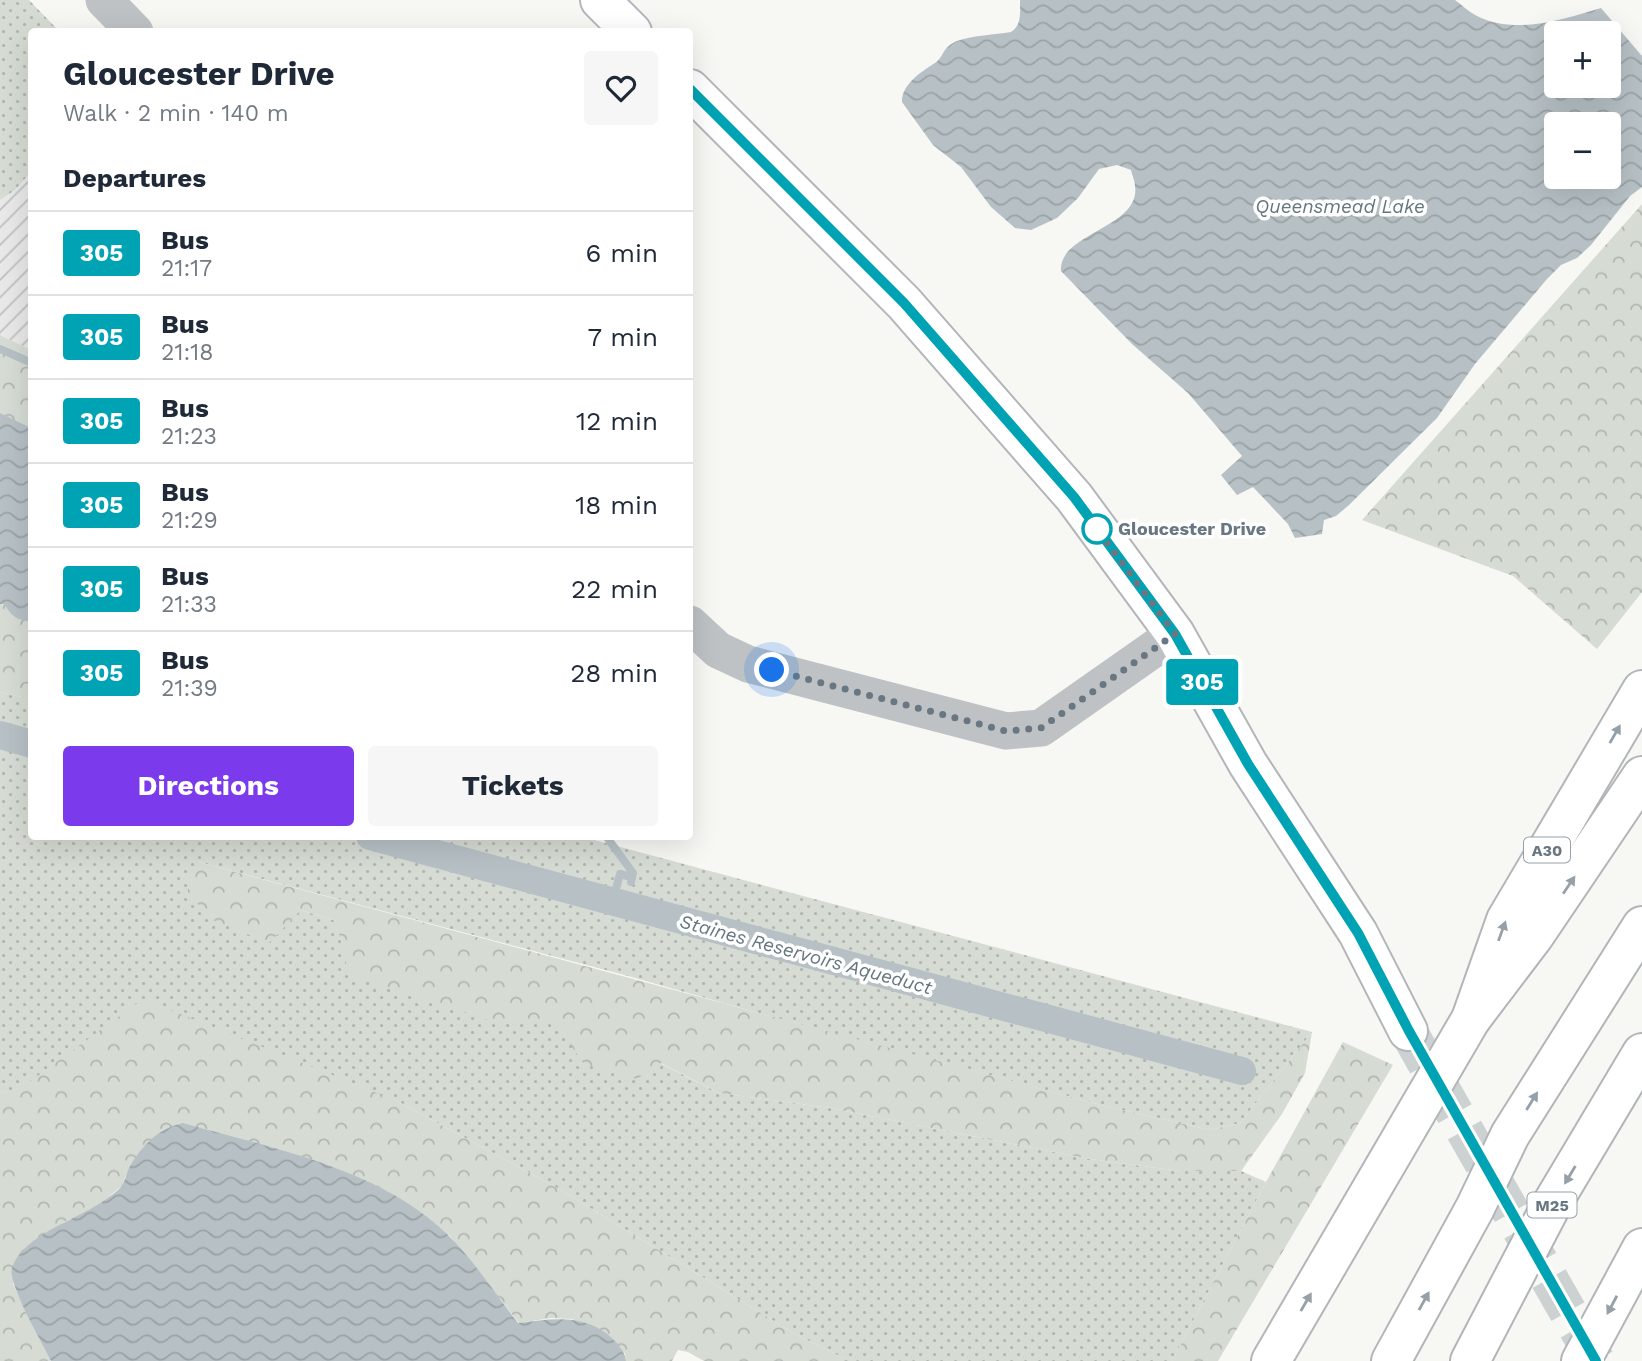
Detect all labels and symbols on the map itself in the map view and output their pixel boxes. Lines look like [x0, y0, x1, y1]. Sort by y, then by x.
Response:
water label: Queensmead Lake [1255, 195, 1425, 218]
marker: Gloucester Drive [1082, 514, 1112, 544]
place label: Gloucester Drive [1118, 518, 1266, 539]
your location [754, 652, 789, 687]
line badge: 305 [1162, 659, 1242, 705]
one-way arrow [1609, 725, 1621, 744]
road number: A30 [1524, 838, 1570, 862]
one-way arrow [1562, 875, 1575, 894]
water label: Staines Reservoirs Aqueduct [677, 910, 935, 999]
one-way arrow [1497, 921, 1508, 942]
one-way arrow [1525, 1091, 1538, 1110]
one-way arrow [1563, 1165, 1576, 1184]
road number: M25 [1528, 1192, 1576, 1218]
one-way arrow [1418, 1291, 1430, 1311]
one-way arrow [1300, 1293, 1312, 1312]
one-way arrow [1606, 1295, 1618, 1315]

